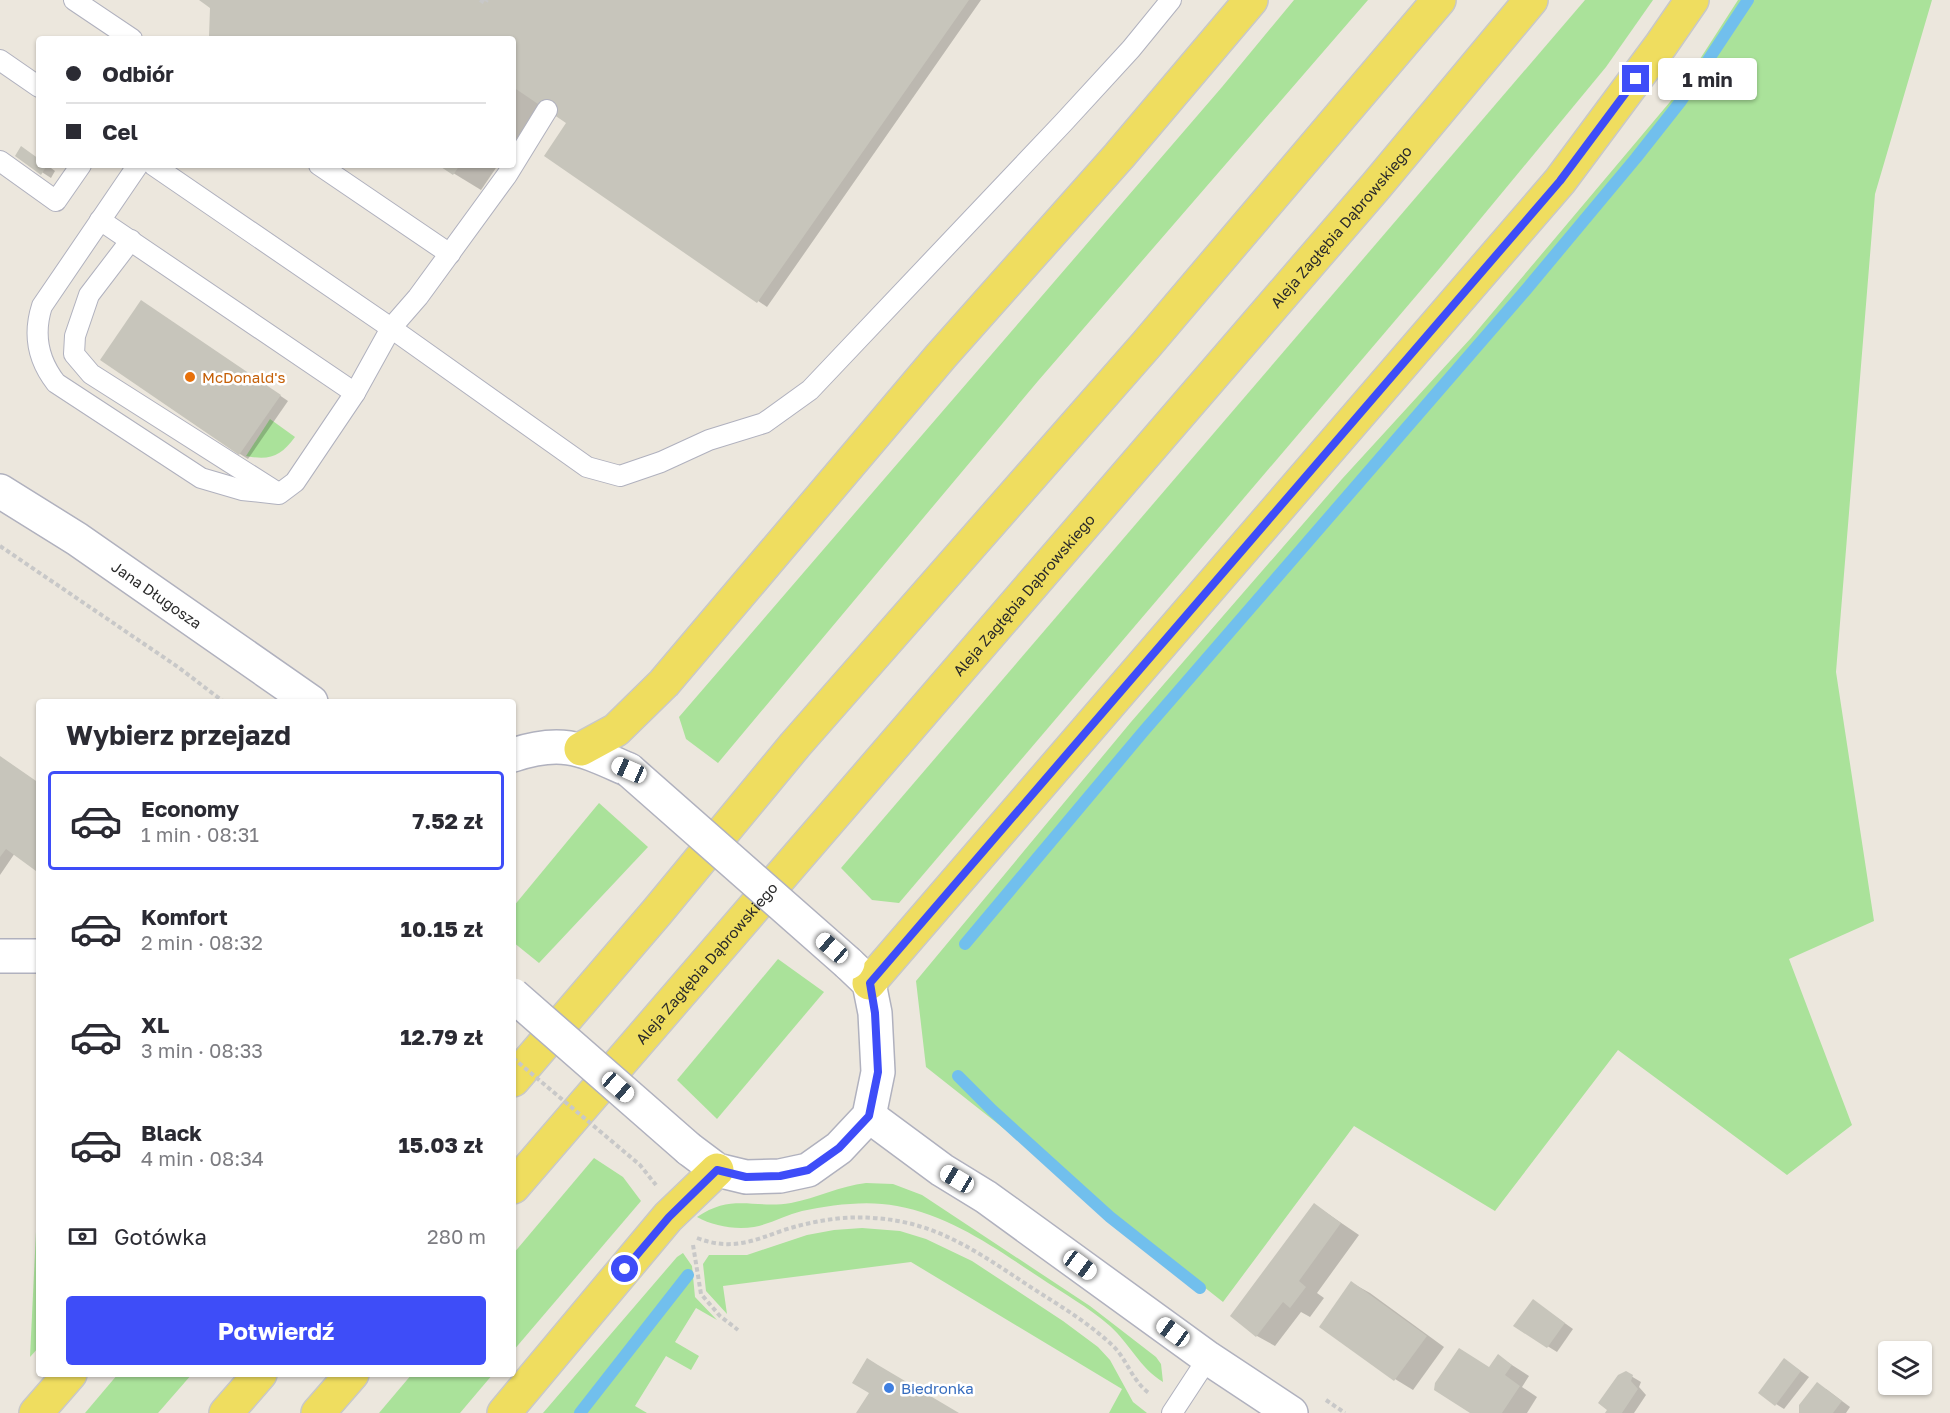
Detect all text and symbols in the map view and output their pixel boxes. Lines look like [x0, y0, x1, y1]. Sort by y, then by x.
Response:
callout: 1 min [1657, 58, 1756, 100]
text: Odbiór [102, 60, 174, 87]
route end [1622, 65, 1649, 92]
text: 1 min [1682, 67, 1733, 91]
text: Cel [102, 118, 138, 145]
street label: Aleja Zagłębia Dąbrowskiego [1266, 142, 1415, 311]
place label: McDonald's [202, 368, 285, 386]
marker: McDonald's [183, 370, 197, 384]
street label: Aleja Zagłębia Dąbrowskiego [949, 510, 1098, 679]
street label: Jana Długosza [108, 557, 205, 632]
text: Wybierz przejazd [66, 719, 291, 751]
car [609, 754, 649, 786]
icon: car [69, 794, 123, 848]
text: Economy [141, 795, 239, 822]
text: 7.52 zł [412, 807, 483, 834]
text: 1 min · 08:31 [141, 822, 259, 846]
street label: Aleja Zagłębia Dąbrowskiego [632, 878, 781, 1047]
icon: car [69, 902, 123, 956]
text: Komfort [141, 903, 228, 930]
text: 10.15 zł [401, 915, 483, 942]
car [813, 929, 851, 967]
text: 2 min · 08:32 [141, 930, 263, 954]
icon: car [69, 1010, 123, 1064]
text: XL [141, 1011, 169, 1038]
text: 12.79 zł [400, 1023, 483, 1050]
text: 3 min · 08:33 [141, 1038, 263, 1062]
car [599, 1068, 637, 1106]
icon: car [69, 1118, 123, 1172]
text: Black [141, 1119, 202, 1146]
text: 15.03 zł [399, 1131, 483, 1158]
text: 4 min · 08:34 [141, 1146, 264, 1170]
car [937, 1162, 977, 1196]
icon: cash [66, 1220, 99, 1253]
text: Gotówka [114, 1223, 207, 1250]
text: 280 m [427, 1224, 486, 1248]
car [1060, 1247, 1100, 1283]
route start [611, 1255, 638, 1282]
button: Potwierdź [66, 1296, 486, 1365]
car [1153, 1314, 1193, 1350]
map controls [1878, 1341, 1932, 1395]
button: layers [1878, 1341, 1932, 1395]
place label: Biedronka [901, 1379, 974, 1397]
marker: Biedronka [882, 1381, 896, 1395]

